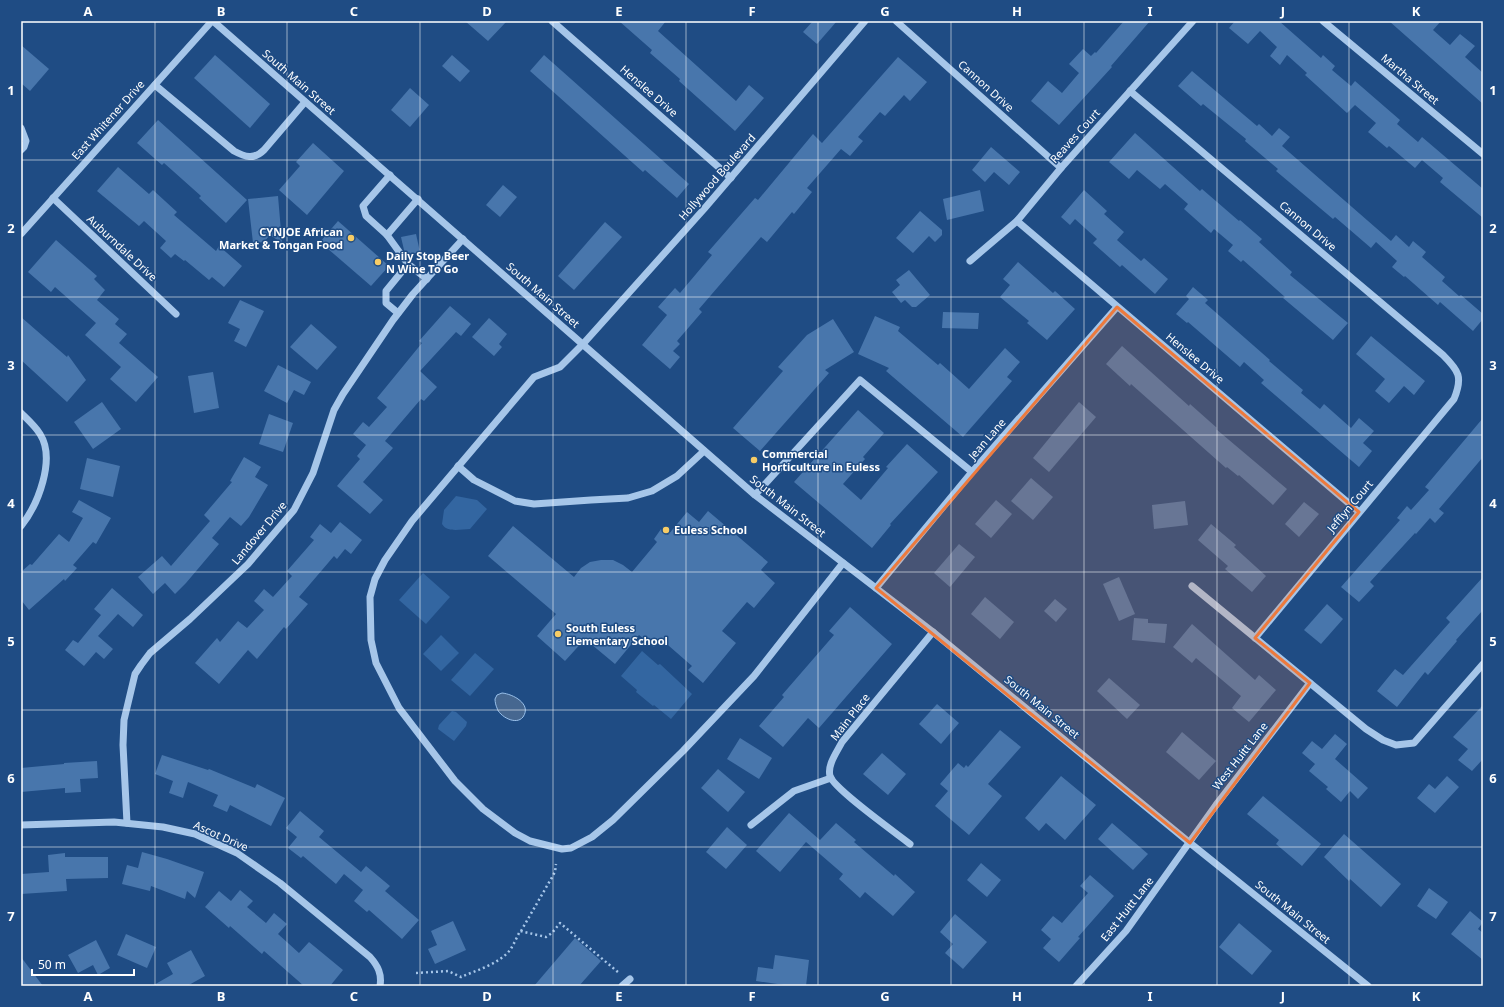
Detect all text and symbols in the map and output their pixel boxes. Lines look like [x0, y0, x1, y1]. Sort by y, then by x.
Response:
text: A [84, 2, 93, 20]
text: B [217, 2, 225, 20]
text: C [350, 2, 358, 20]
text: D [482, 2, 492, 20]
text: E [615, 2, 623, 20]
text: F [748, 2, 756, 20]
text: G [880, 2, 890, 20]
text: H [1012, 2, 1022, 20]
text: I [1147, 2, 1153, 20]
text: J [1280, 2, 1285, 20]
text: K [1412, 2, 1421, 20]
street label: South Main Street [260, 46, 339, 118]
street label: Martha Street [1378, 50, 1442, 107]
street label: Cannon Drive [955, 57, 1017, 115]
street label: Henslee Drive [617, 61, 681, 120]
street label: East Whitener Drive [68, 77, 147, 163]
text: 1 [7, 81, 15, 99]
text: 1 [1489, 81, 1497, 99]
street label: Reaves Court [1046, 105, 1103, 166]
street label: Hollywood Boulevard [675, 130, 758, 223]
street label: Cannon Drive [1277, 197, 1340, 254]
street label: Auburndale Drive [84, 211, 161, 284]
text: 2 [7, 219, 15, 237]
text: 2 [1489, 219, 1497, 237]
place label: CYNJOE African Market & Tongan Food [219, 224, 343, 252]
marker: CYNJOE African Market & Tongan Food [346, 233, 356, 243]
place label: Daily Stop Beer N Wine To Go [386, 248, 469, 276]
marker: Daily Stop Beer N Wine To Go [373, 257, 383, 267]
street label: South Main Street [504, 259, 583, 331]
street label: Henslee Drive [1163, 329, 1228, 386]
text: 3 [7, 356, 15, 374]
text: 3 [1489, 356, 1497, 374]
street label: Jean Lane [964, 415, 1009, 463]
place label: Commercial Horticulture in Euless [762, 446, 880, 474]
marker: Commercial Horticulture in Euless [749, 455, 759, 465]
street label: South Main Street [747, 471, 829, 540]
street label: Jefflyn Court [1323, 476, 1376, 536]
text: 4 [7, 494, 15, 512]
text: 4 [1489, 494, 1497, 512]
street label: Landover Drive [228, 498, 290, 568]
place label: Euless School [674, 522, 747, 537]
marker: Euless School [661, 525, 671, 535]
place label: South Euless Elementary School [566, 620, 668, 648]
marker: South Euless Elementary School [553, 629, 563, 639]
text: 5 [7, 632, 15, 650]
text: 5 [1489, 632, 1497, 650]
street label: South Main Street [1002, 672, 1083, 742]
street label: Main Place [827, 690, 873, 743]
street label: West Huitt Lane [1209, 719, 1271, 793]
text: 6 [7, 769, 15, 787]
text: 6 [1489, 769, 1497, 787]
street label: Ascot Drive [192, 817, 251, 854]
street label: East Huitt Lane [1097, 873, 1157, 944]
street label: South Main Street [1253, 877, 1334, 947]
text: 7 [7, 907, 15, 925]
text: 7 [1489, 907, 1497, 925]
scale bar [32, 951, 134, 977]
text: 50 m [38, 956, 66, 973]
text: A [84, 987, 93, 1005]
text: B [217, 987, 225, 1005]
text: C [350, 987, 358, 1005]
text: D [482, 987, 492, 1005]
text: E [615, 987, 623, 1005]
text: F [748, 987, 756, 1005]
text: G [880, 987, 890, 1005]
text: H [1012, 987, 1022, 1005]
text: I [1147, 987, 1153, 1005]
text: J [1280, 987, 1285, 1005]
text: K [1412, 987, 1421, 1005]

